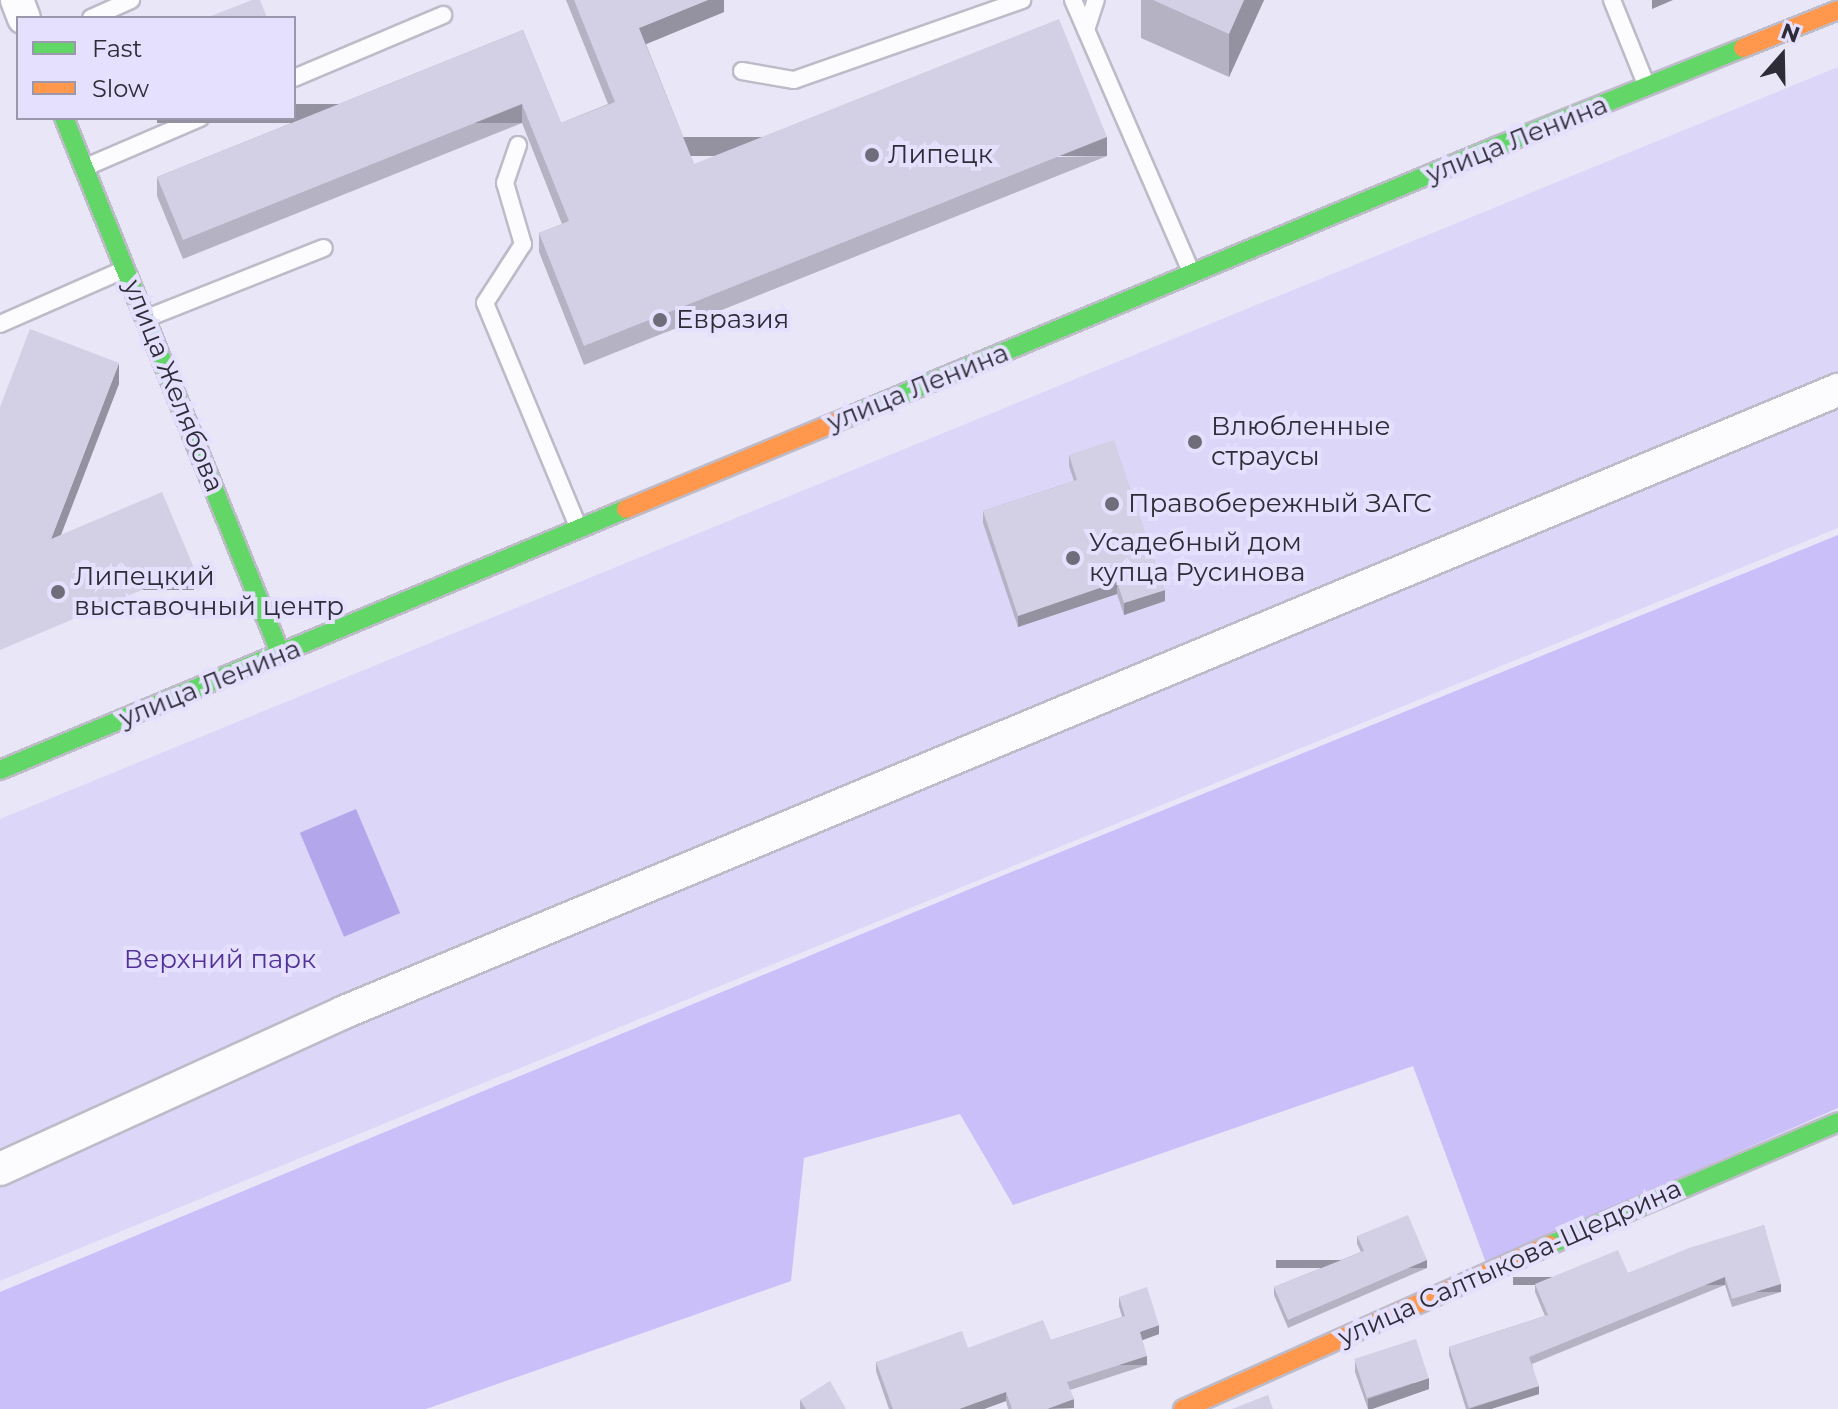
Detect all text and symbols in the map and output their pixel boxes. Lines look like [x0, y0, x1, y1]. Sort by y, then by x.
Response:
legend [16, 16, 296, 120]
north arrow [1742, 16, 1822, 96]
text: N [1777, 17, 1803, 49]
text: Fast [92, 34, 142, 63]
text: Slow [92, 74, 149, 103]
street label: улица Ленина [1422, 89, 1612, 191]
place label: Липецк [888, 139, 993, 171]
marker: Липецк [863, 146, 881, 164]
street label: улица Желябова [116, 275, 230, 497]
place label: Евразия [676, 304, 789, 336]
marker: Евразия [651, 311, 669, 329]
street label: улица Ленина [823, 337, 1013, 439]
place label: Влюбленные страусы [1211, 411, 1391, 472]
marker: Влюбленные страусы [1186, 433, 1204, 451]
place label: Правобережный ЗАГС [1128, 488, 1432, 520]
marker: Правобережный ЗАГС [1103, 495, 1121, 513]
place label: Усадебный дом купца Русинова [1089, 527, 1305, 588]
marker: Усадебный дом купца Русинова [1064, 549, 1082, 567]
place label: Липецкий выставочный центр [74, 561, 344, 622]
marker: Липецкий выставочный центр [49, 583, 67, 601]
street label: улица Ленина [115, 633, 305, 735]
park label: Верхний парк [124, 944, 316, 976]
street label: улица Салтыкова-Щедрина [1333, 1173, 1687, 1353]

